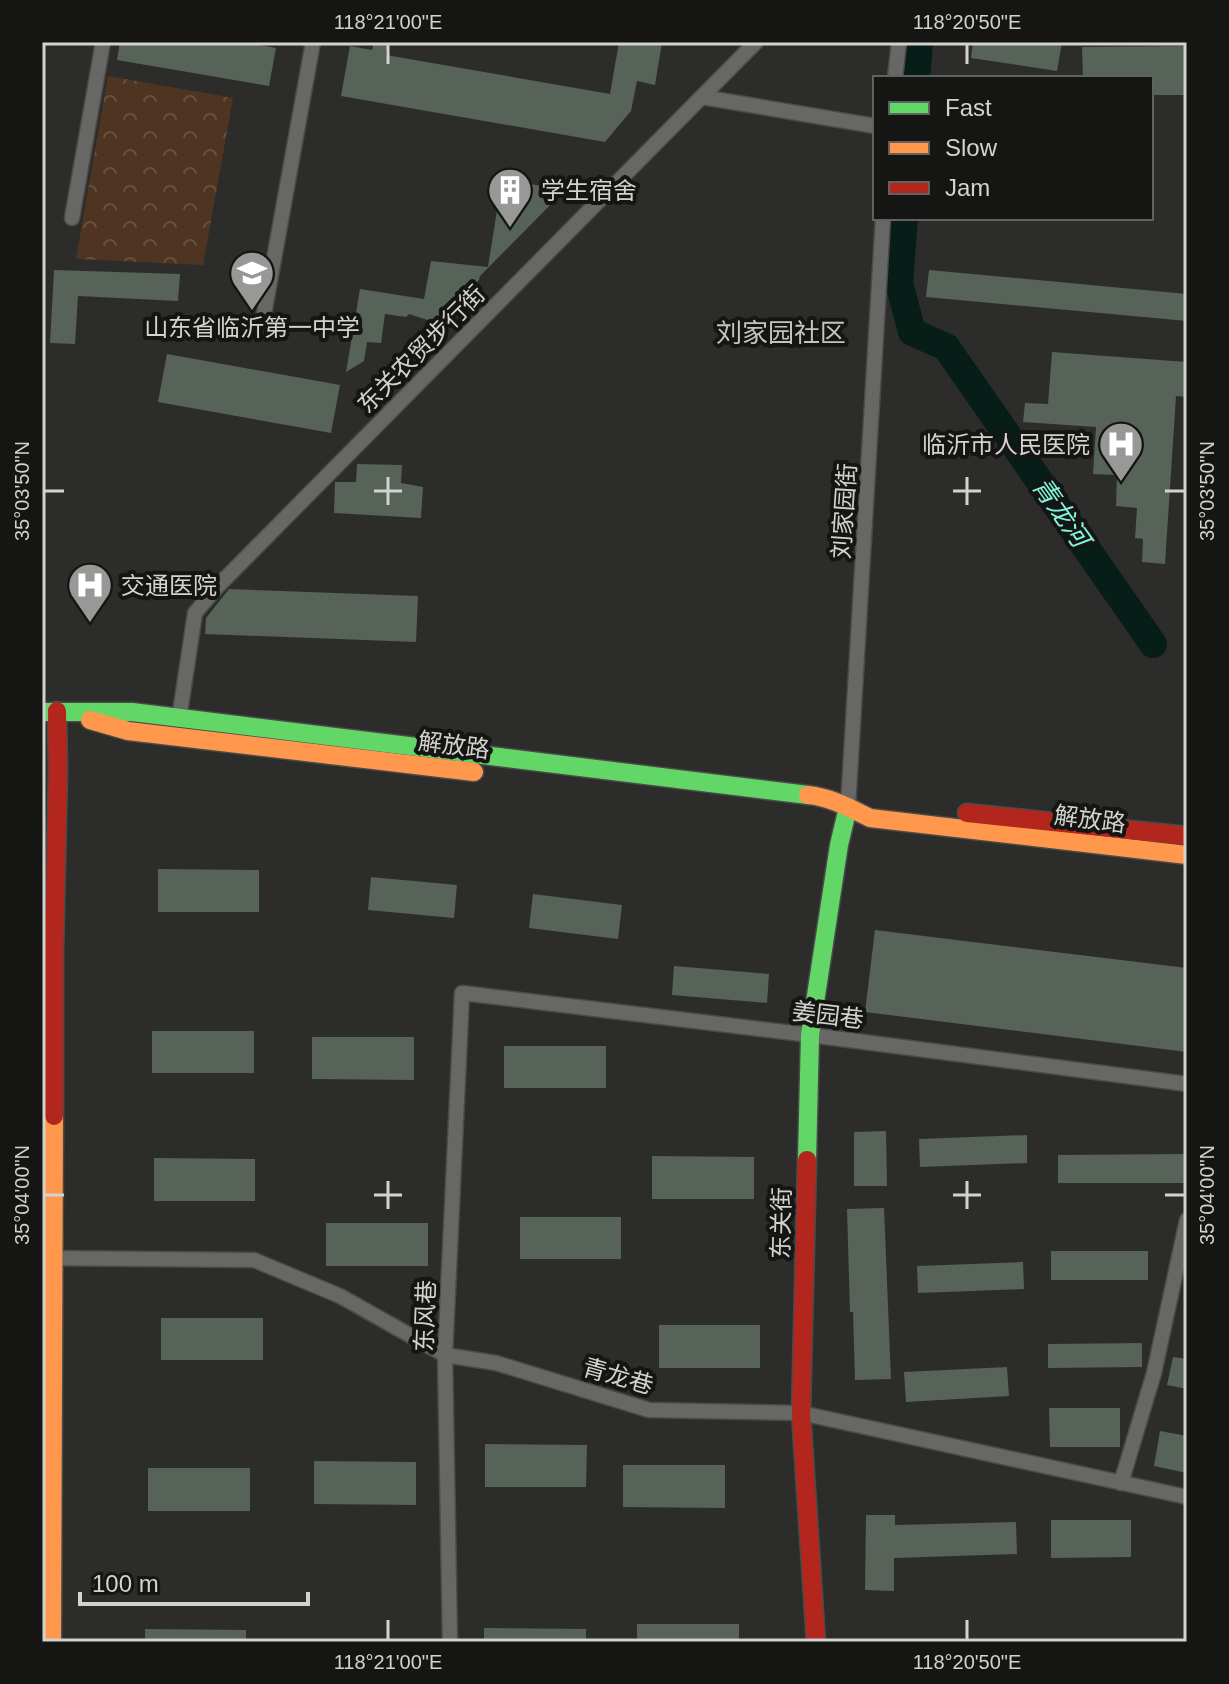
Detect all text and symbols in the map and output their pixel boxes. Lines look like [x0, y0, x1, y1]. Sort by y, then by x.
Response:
text: 118°21'00"E [334, 11, 442, 33]
text: 118°20'50"E [913, 11, 1021, 33]
legend [873, 76, 1153, 220]
text: Fast [945, 94, 992, 121]
text: Slow [945, 134, 998, 161]
building icon: 学生宿舍 [486, 166, 534, 229]
text: Jam [945, 174, 990, 201]
place label: 学生宿舍 [541, 177, 637, 204]
school or university icon: 山东省临沂第一中学 [228, 249, 276, 312]
street label: 东关农贸步行街 [352, 280, 490, 418]
place label: 山东省临沂第一中学 [144, 314, 360, 341]
district label: 刘家园社区 [716, 318, 846, 348]
hospital icon: 临沂市人民医院 [1097, 420, 1145, 483]
place label: 临沂市人民医院 [922, 431, 1090, 458]
text: 35°03'50"N [11, 441, 33, 541]
text: 35°03'50"N [1196, 441, 1218, 541]
street label: 刘家园街 [827, 462, 861, 560]
water label: 青龙河 [1026, 471, 1099, 557]
hospital icon: 交通医院 [66, 561, 114, 624]
place label: 交通医院 [121, 572, 217, 599]
street label: 解放路 [417, 727, 491, 763]
street label: 解放路 [1053, 801, 1127, 837]
street label: 姜园巷 [791, 997, 865, 1033]
text: 35°04'00"N [11, 1145, 33, 1245]
text: 35°04'00"N [1196, 1145, 1218, 1245]
street label: 东关街 [767, 1187, 795, 1259]
street label: 东风巷 [410, 1280, 440, 1352]
street label: 青龙巷 [580, 1353, 656, 1399]
scale bar [80, 1556, 308, 1606]
text: 100 m [92, 1570, 159, 1597]
text: 118°21'00"E [334, 1651, 442, 1673]
text: 118°20'50"E [913, 1651, 1021, 1673]

